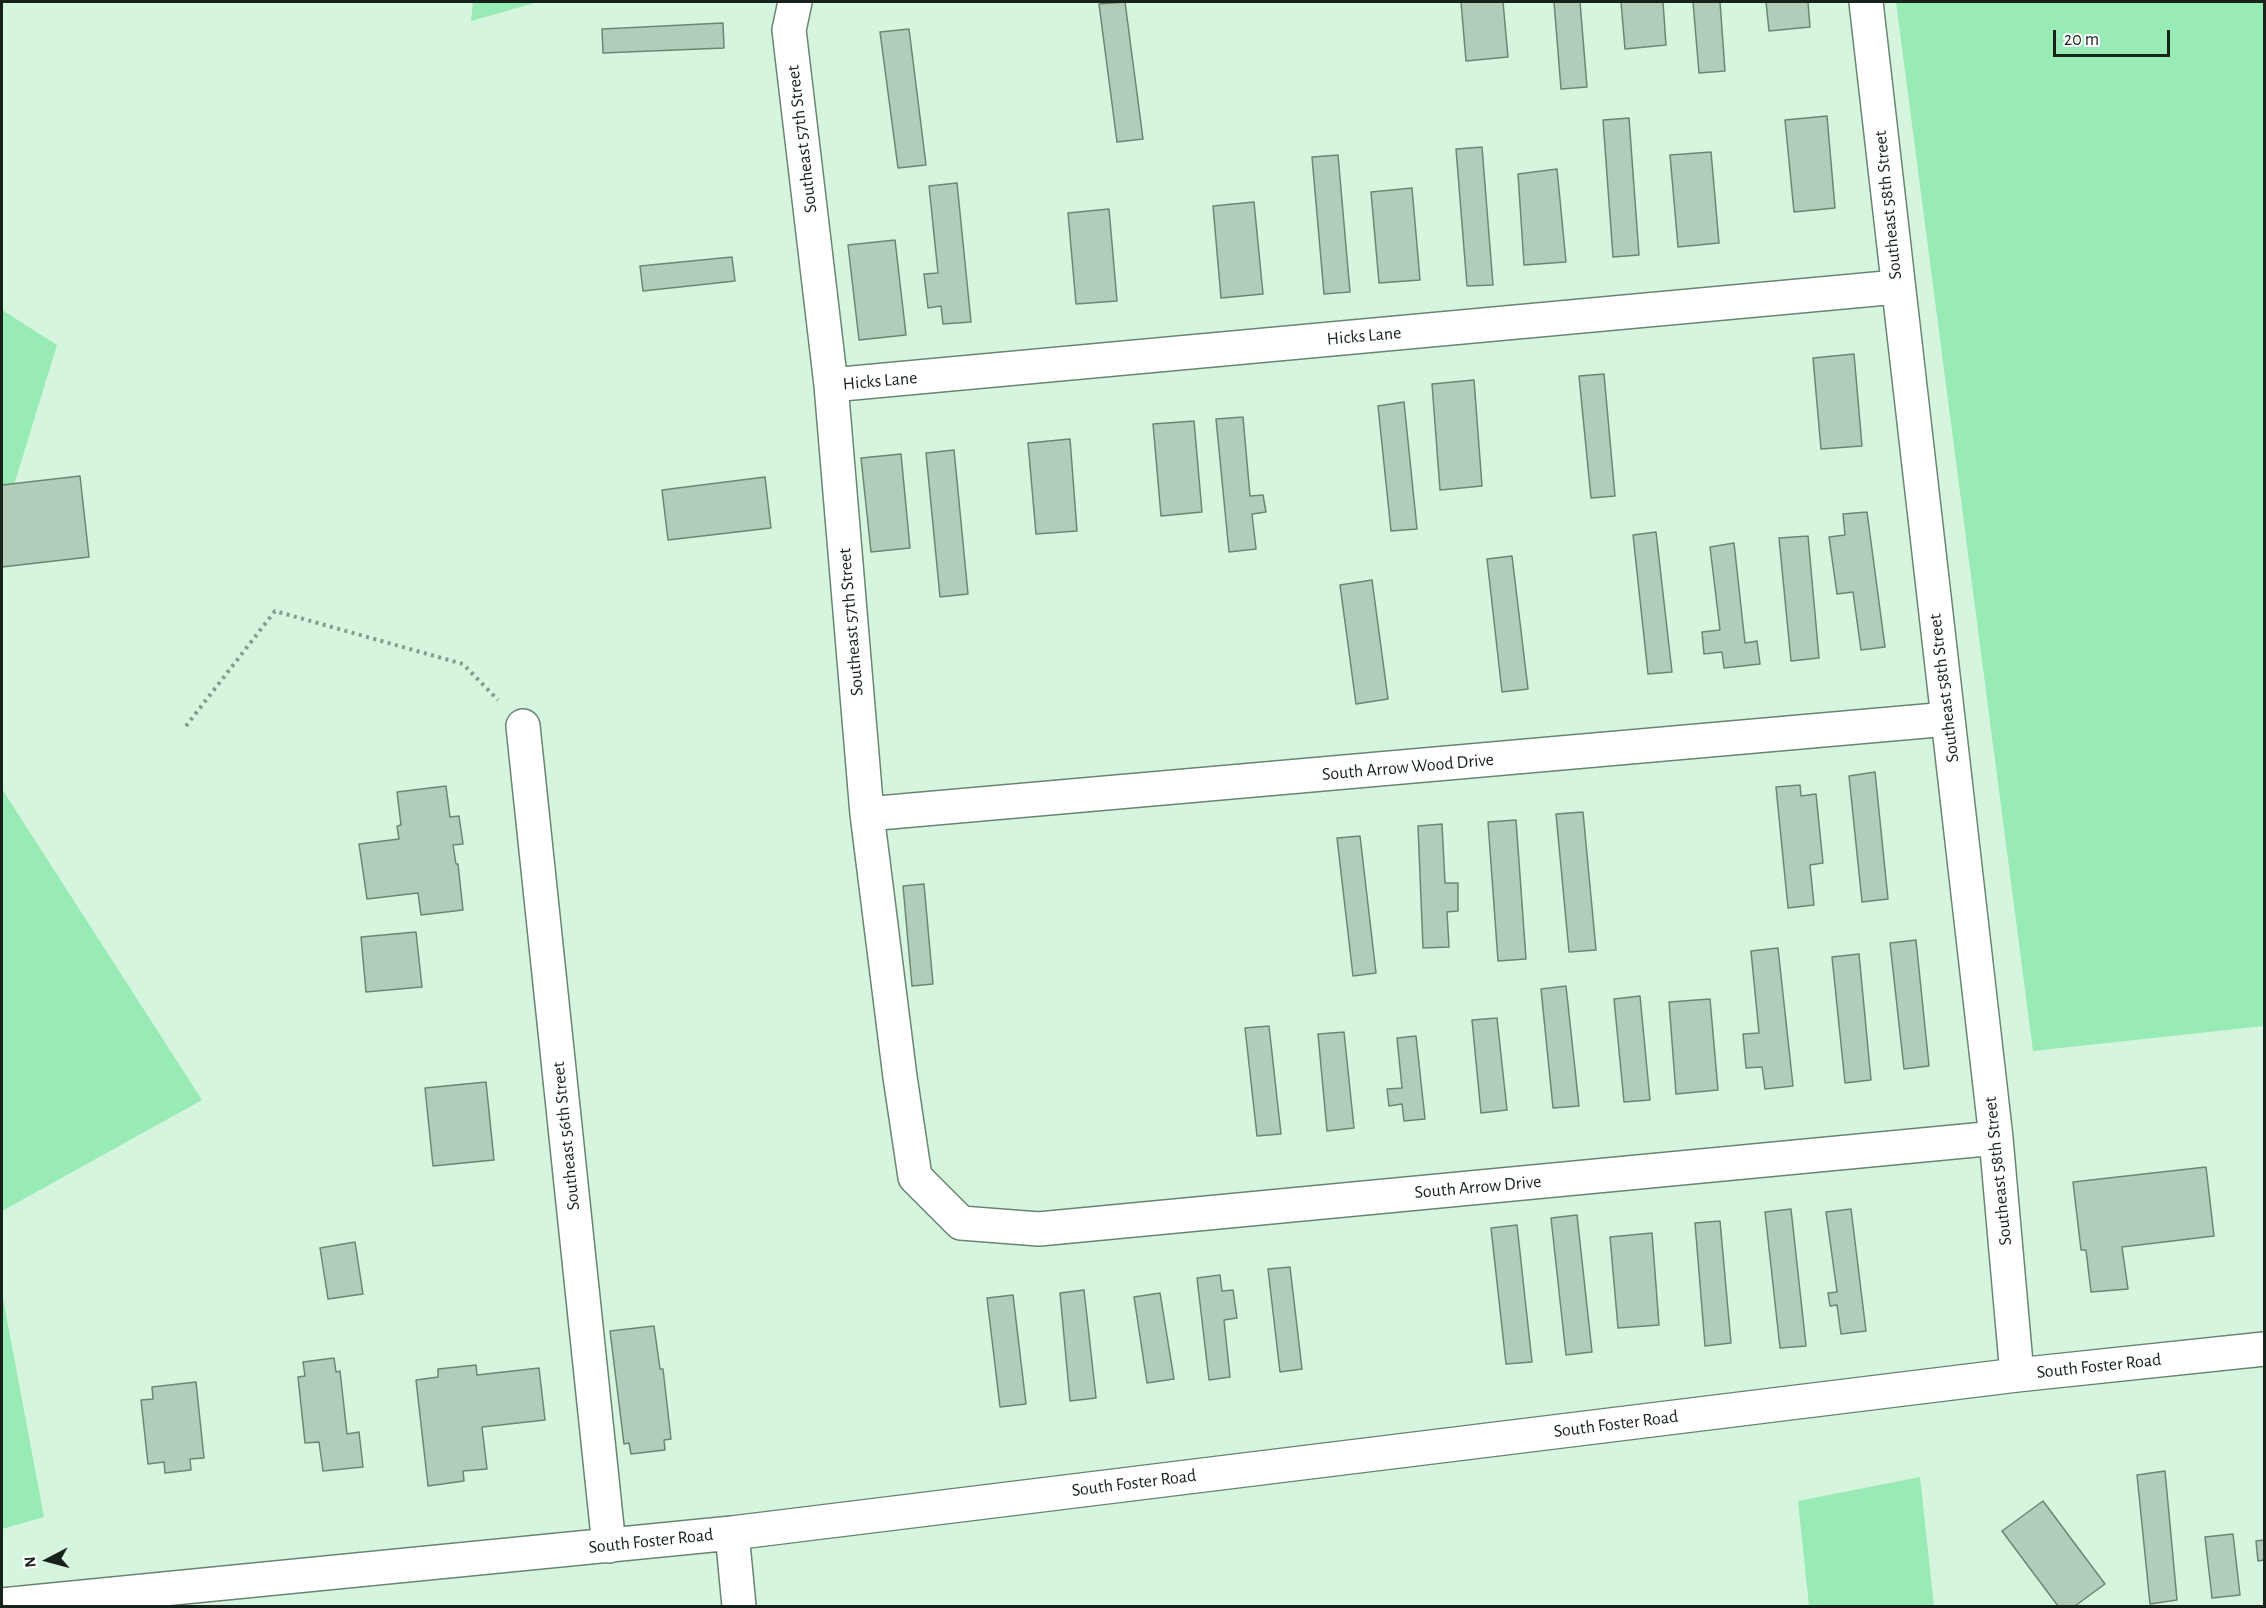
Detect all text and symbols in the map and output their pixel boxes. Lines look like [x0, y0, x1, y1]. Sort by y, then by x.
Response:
scale bar [2056, 18, 2173, 56]
text: 20 m [2064, 31, 2099, 49]
street label: Southeast 57th Street [782, 64, 822, 214]
street label: Southeast 58th Street [1869, 129, 1907, 281]
street label: Hicks Lane [1326, 322, 1402, 350]
street label: Hicks Lane [842, 367, 918, 395]
street label: Southeast 57th Street [834, 547, 868, 697]
street label: Southeast 58th Street [1924, 612, 1964, 764]
street label: South Arrow Wood Drive [1321, 749, 1495, 785]
street label: Southeast 56th Street [547, 1060, 585, 1212]
street label: Southeast 58th Street [1979, 1095, 2017, 1247]
street label: South Arrow Drive [1414, 1171, 1542, 1203]
street label: South Foster Road [2036, 1349, 2162, 1383]
street label: South Foster Road [1553, 1406, 1679, 1442]
street label: South Foster Road [1071, 1465, 1197, 1501]
street label: South Foster Road [588, 1524, 714, 1558]
north arrow [18, 1530, 78, 1590]
text: N [22, 1556, 39, 1568]

